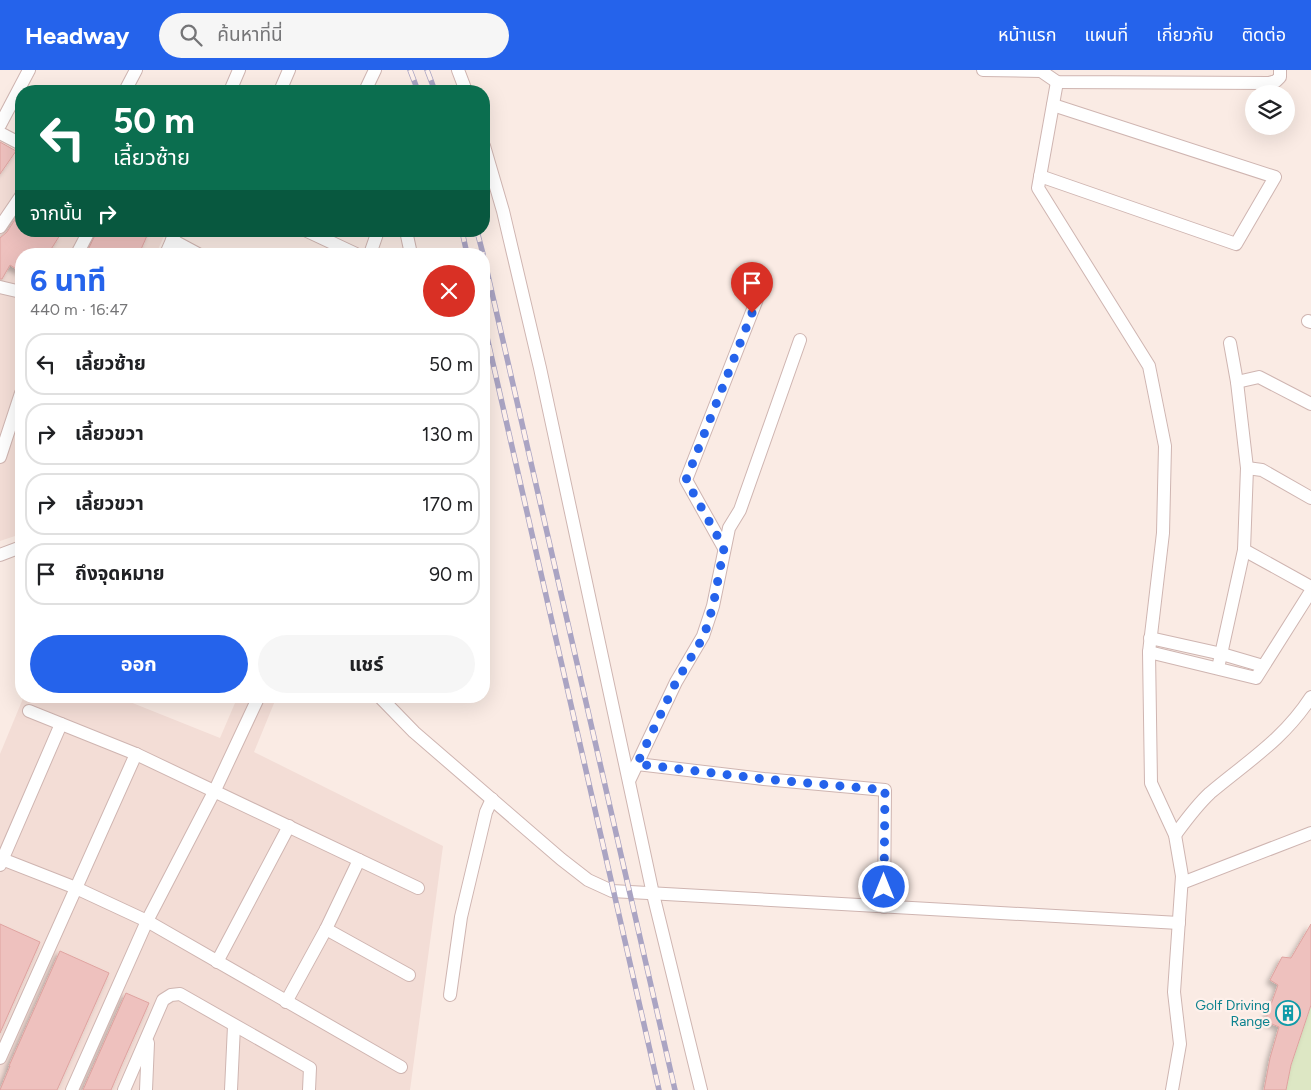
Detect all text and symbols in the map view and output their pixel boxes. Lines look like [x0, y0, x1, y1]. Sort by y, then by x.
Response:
search box [159, 13, 509, 58]
text: Headway [25, 21, 129, 50]
icon: search [177, 21, 205, 49]
text: ค้นหาที่นี่ [217, 23, 283, 46]
text: หน้าแรก [998, 24, 1056, 46]
text: แผนที่ [1084, 24, 1128, 46]
text: เกี่ยวกับ [1156, 24, 1214, 46]
text: ติดต่อ [1242, 24, 1286, 46]
map controls [1245, 85, 1295, 135]
button: layers [1245, 85, 1295, 135]
text: 50 m [113, 100, 195, 142]
icon: left [30, 105, 95, 170]
text: เลี้ยวซ้าย [113, 144, 190, 171]
icon: right [93, 200, 121, 228]
text: จากนั้น [30, 202, 83, 225]
text: 6 นาที [30, 262, 106, 299]
pin [731, 262, 773, 313]
button: close [423, 265, 475, 317]
icon: arrive [738, 269, 766, 297]
text: 440 m · 16:47 [30, 300, 128, 319]
icon: left [32, 350, 60, 378]
text: เลี้ยวซ้าย [75, 352, 146, 375]
text: 50 m [429, 353, 473, 376]
icon: right [32, 420, 60, 448]
text: เลี้ยวขวา [75, 422, 144, 445]
text: 130 m [422, 423, 473, 446]
icon: right [32, 490, 60, 518]
text: เลี้ยวขวา [75, 492, 144, 515]
text: 170 m [422, 493, 473, 516]
icon: arrive [32, 560, 60, 588]
text: ถึงจุดหมาย [75, 562, 165, 585]
text: 90 m [429, 563, 473, 586]
button: ออก [30, 635, 248, 693]
button: แชร์ [258, 635, 475, 693]
position arrow [857, 860, 909, 912]
place label: Golf Driving Range [1195, 997, 1270, 1030]
building icon: Golf Driving Range [1275, 1000, 1301, 1026]

